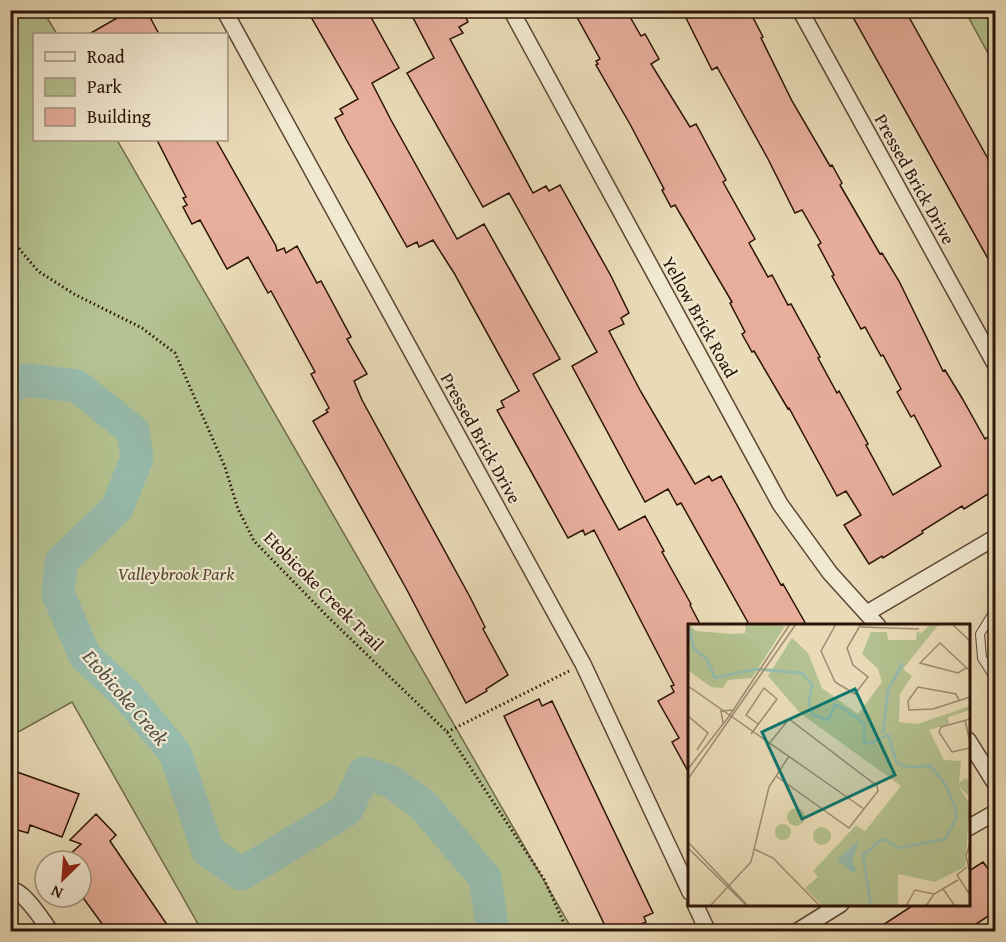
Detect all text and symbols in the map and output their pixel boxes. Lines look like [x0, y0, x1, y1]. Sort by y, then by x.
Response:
legend [33, 33, 228, 141]
text: Road [87, 43, 125, 70]
text: Park [87, 73, 123, 100]
text: Building [87, 103, 151, 130]
street label: Pressed Brick Drive [868, 109, 962, 249]
street label: Yellow Brick Road [655, 251, 745, 383]
street label: Pressed Brick Drive [434, 368, 528, 508]
street label: Etobicoke Creek Trail [258, 525, 390, 657]
park label: Valleybrook Park [117, 560, 235, 587]
inset map [688, 624, 970, 906]
water label: Etobicoke Creek [75, 642, 176, 752]
north arrow [33, 849, 93, 909]
text: N [46, 879, 67, 906]

